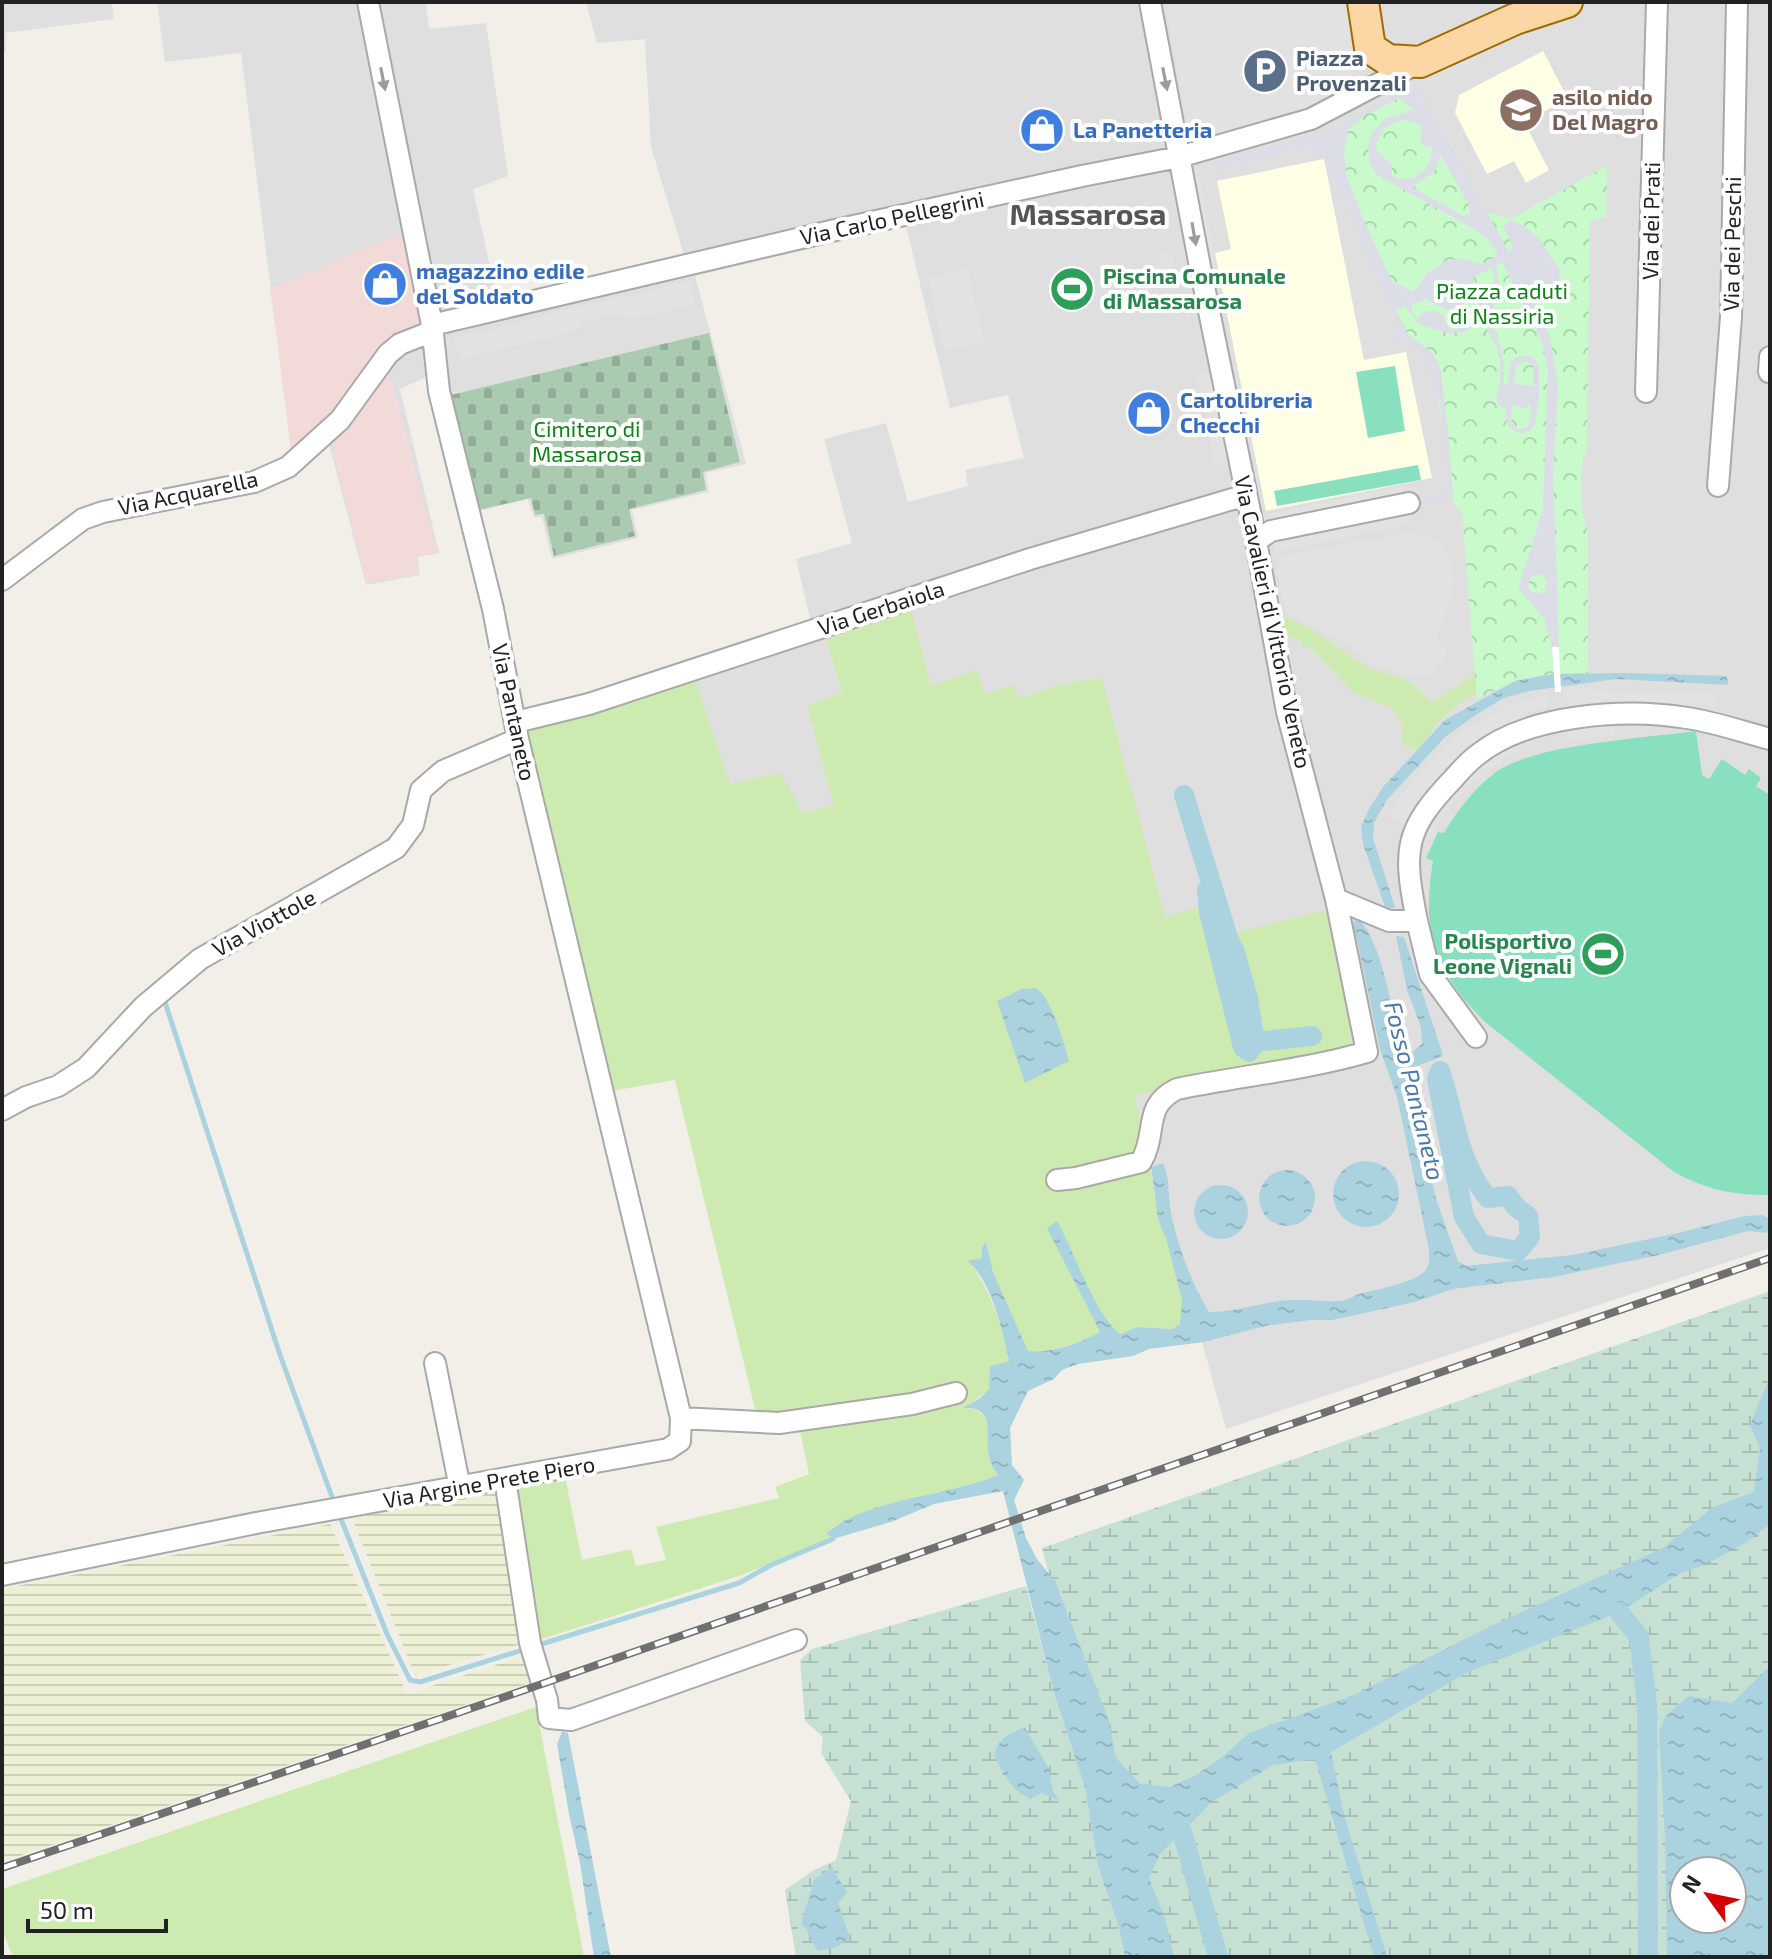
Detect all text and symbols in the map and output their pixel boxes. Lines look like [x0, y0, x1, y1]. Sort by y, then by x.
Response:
place label: Piazza Provenzali [1296, 44, 1407, 95]
parking icon: Piazza Provenzali [1241, 47, 1289, 95]
one-way arrow [378, 66, 390, 91]
one-way arrow [1159, 66, 1171, 91]
place label: asilo nido Del Magro [1552, 83, 1659, 134]
school or university icon: asilo nido Del Magro [1497, 86, 1545, 134]
shop icon: La Panetteria [1018, 106, 1066, 154]
place label: La Panetteria [1073, 116, 1212, 142]
street label: Via dei Prati [1636, 162, 1664, 280]
street label: Via dei Peschi [1717, 176, 1745, 312]
street label: Via Carlo Pellegrini [797, 185, 986, 249]
district label: Massarosa [1010, 195, 1166, 231]
one-way arrow [1189, 222, 1201, 247]
place label: magazzino edile del Soldato [416, 257, 585, 308]
shop icon: magazzino edile del Soldato [361, 260, 409, 308]
place label: Piscina Comunale di Massarosa [1103, 262, 1286, 313]
sports icon: Piscina Comunale di Massarosa [1048, 265, 1096, 313]
park label: Piazza caduti di Nassiria [1436, 277, 1568, 328]
place label: Cartolibreria Checchi [1180, 386, 1313, 437]
shop icon: Cartolibreria Checchi [1125, 389, 1173, 437]
park label: Cimitero di Massarosa [532, 415, 642, 466]
street label: Via Acquarella [116, 465, 260, 520]
street label: Via Cavalieri di Vittorio Veneto [1230, 473, 1318, 771]
street label: Via Gerbaiola [814, 574, 947, 640]
street label: Via Pantaneto [488, 641, 542, 783]
street label: Via Viottole [207, 883, 320, 961]
place label: Polisportivo Leone Vignali [1433, 927, 1572, 978]
sports icon: Polisportivo Leone Vignali [1579, 930, 1627, 978]
water label: Fosso Pantaneto [1379, 998, 1452, 1183]
street label: Via Argine Prete Piero [381, 1450, 597, 1512]
north arrow [1668, 1855, 1748, 1935]
text: N [1675, 1870, 1706, 1897]
scale bar [28, 1883, 166, 1933]
text: 50 m [40, 1895, 94, 1924]

